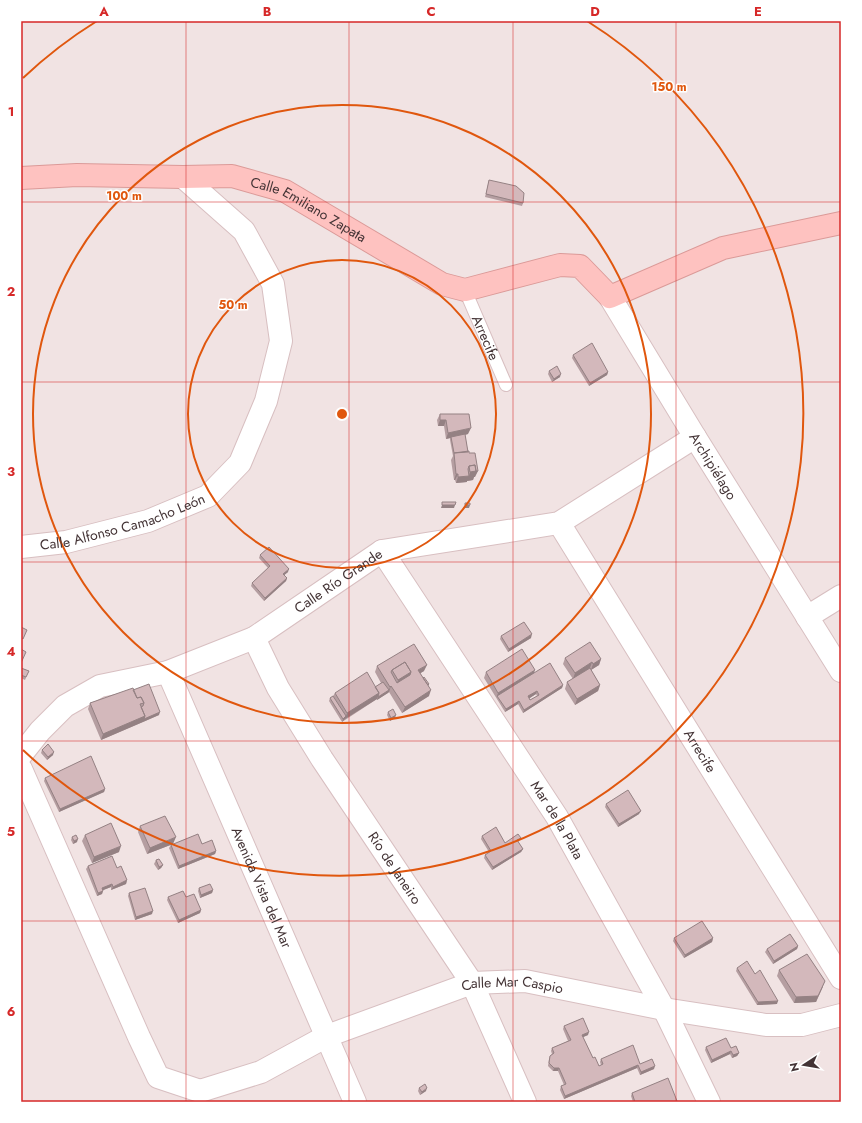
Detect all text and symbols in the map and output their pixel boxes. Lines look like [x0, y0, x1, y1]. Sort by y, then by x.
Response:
text: A [98, 2, 109, 21]
text: B [263, 2, 272, 21]
text: C [426, 2, 436, 21]
text: D [590, 2, 600, 21]
text: E [754, 2, 762, 21]
text: 150 m [651, 78, 687, 96]
text: 1 [8, 102, 14, 121]
street label: Calle Emiliano Zapata [248, 172, 370, 247]
text: 100 m [106, 187, 142, 205]
text: 2 [7, 282, 15, 301]
text: 50 m [218, 296, 248, 314]
street label: Arrecife [467, 312, 504, 363]
centre of rings [335, 407, 349, 421]
street label: Archipiélago [685, 428, 742, 504]
text: 3 [7, 462, 15, 481]
street label: Calle Alfonso Camacho León [39, 488, 208, 555]
street label: Calle Río Grande [290, 544, 386, 618]
text: 4 [6, 642, 16, 661]
street label: Arrecife [679, 725, 721, 776]
street label: Mar de la Plata [526, 777, 589, 863]
text: 5 [7, 822, 15, 841]
street label: Avenida Vista del Mar [227, 824, 297, 951]
street label: Río de Janeiro [363, 828, 427, 908]
street label: Calle Mar Caspio [458, 971, 565, 999]
text: 6 [7, 1002, 16, 1021]
north arrow [784, 1045, 824, 1085]
text: N [785, 1061, 803, 1073]

